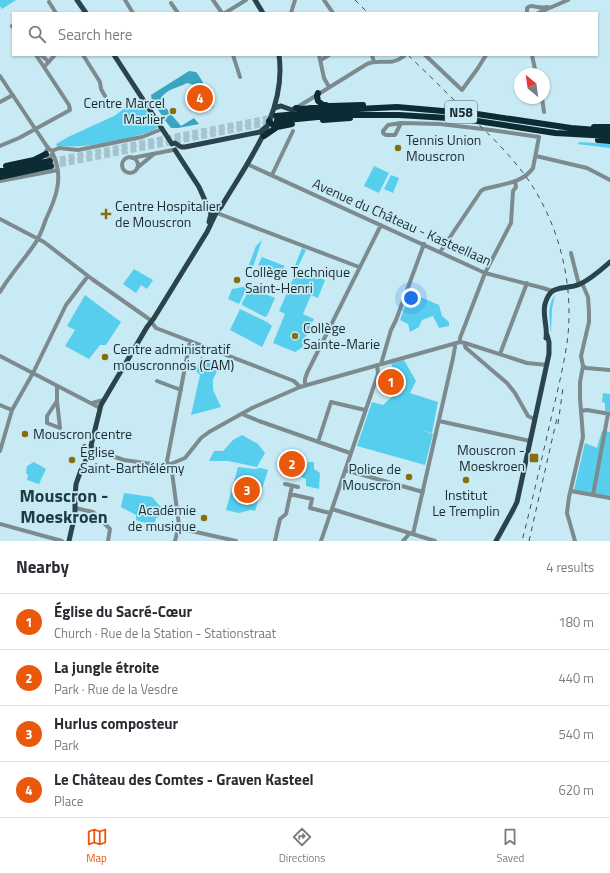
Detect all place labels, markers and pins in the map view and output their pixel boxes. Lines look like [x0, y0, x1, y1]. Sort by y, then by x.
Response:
pin: 4 [187, 83, 213, 113]
place label: Centre Marcel Marlier [83, 92, 165, 129]
marker: Centre Marcel Marlier [168, 106, 178, 116]
place label: Tennis Union Mouscron [406, 129, 481, 166]
marker: Tennis Union Mouscron [393, 143, 403, 153]
place label: Centre Hospitalier de Mouscron [115, 195, 221, 232]
marker: Centre Hospitalier de Mouscron [100, 208, 112, 220]
place label: Collège Technique Saint-Henri [245, 261, 350, 298]
marker: Collège Technique Saint-Henri [232, 275, 242, 285]
place label: Collège Sainte-Marie [303, 317, 380, 354]
marker: Collège Sainte-Marie [290, 331, 300, 341]
place label: Centre administratif mouscronnois (CAM) [113, 338, 234, 375]
marker: Centre administratif mouscronnois (CAM) [100, 352, 110, 362]
pin: 1 [378, 367, 404, 397]
place label: Mouscron centre [33, 423, 132, 444]
marker: Mouscron centre [20, 429, 30, 439]
place label: Mouscron - Moeskroen [457, 439, 525, 476]
place label: Église Saint-Barthélémy [80, 441, 185, 478]
pin: 2 [279, 449, 305, 479]
marker: Mouscron - Moeskroen [528, 452, 540, 464]
marker: Église Saint-Barthélémy [67, 455, 77, 465]
place label: Police de Mouscron [342, 458, 401, 495]
marker: Police de Mouscron [404, 472, 414, 482]
pin: 3 [234, 475, 260, 505]
marker: Institut Le Tremplin [461, 475, 471, 485]
place label: Institut Le Tremplin [432, 484, 500, 521]
place label: Académie de musique [128, 499, 196, 536]
marker: Académie de musique [199, 513, 209, 523]

